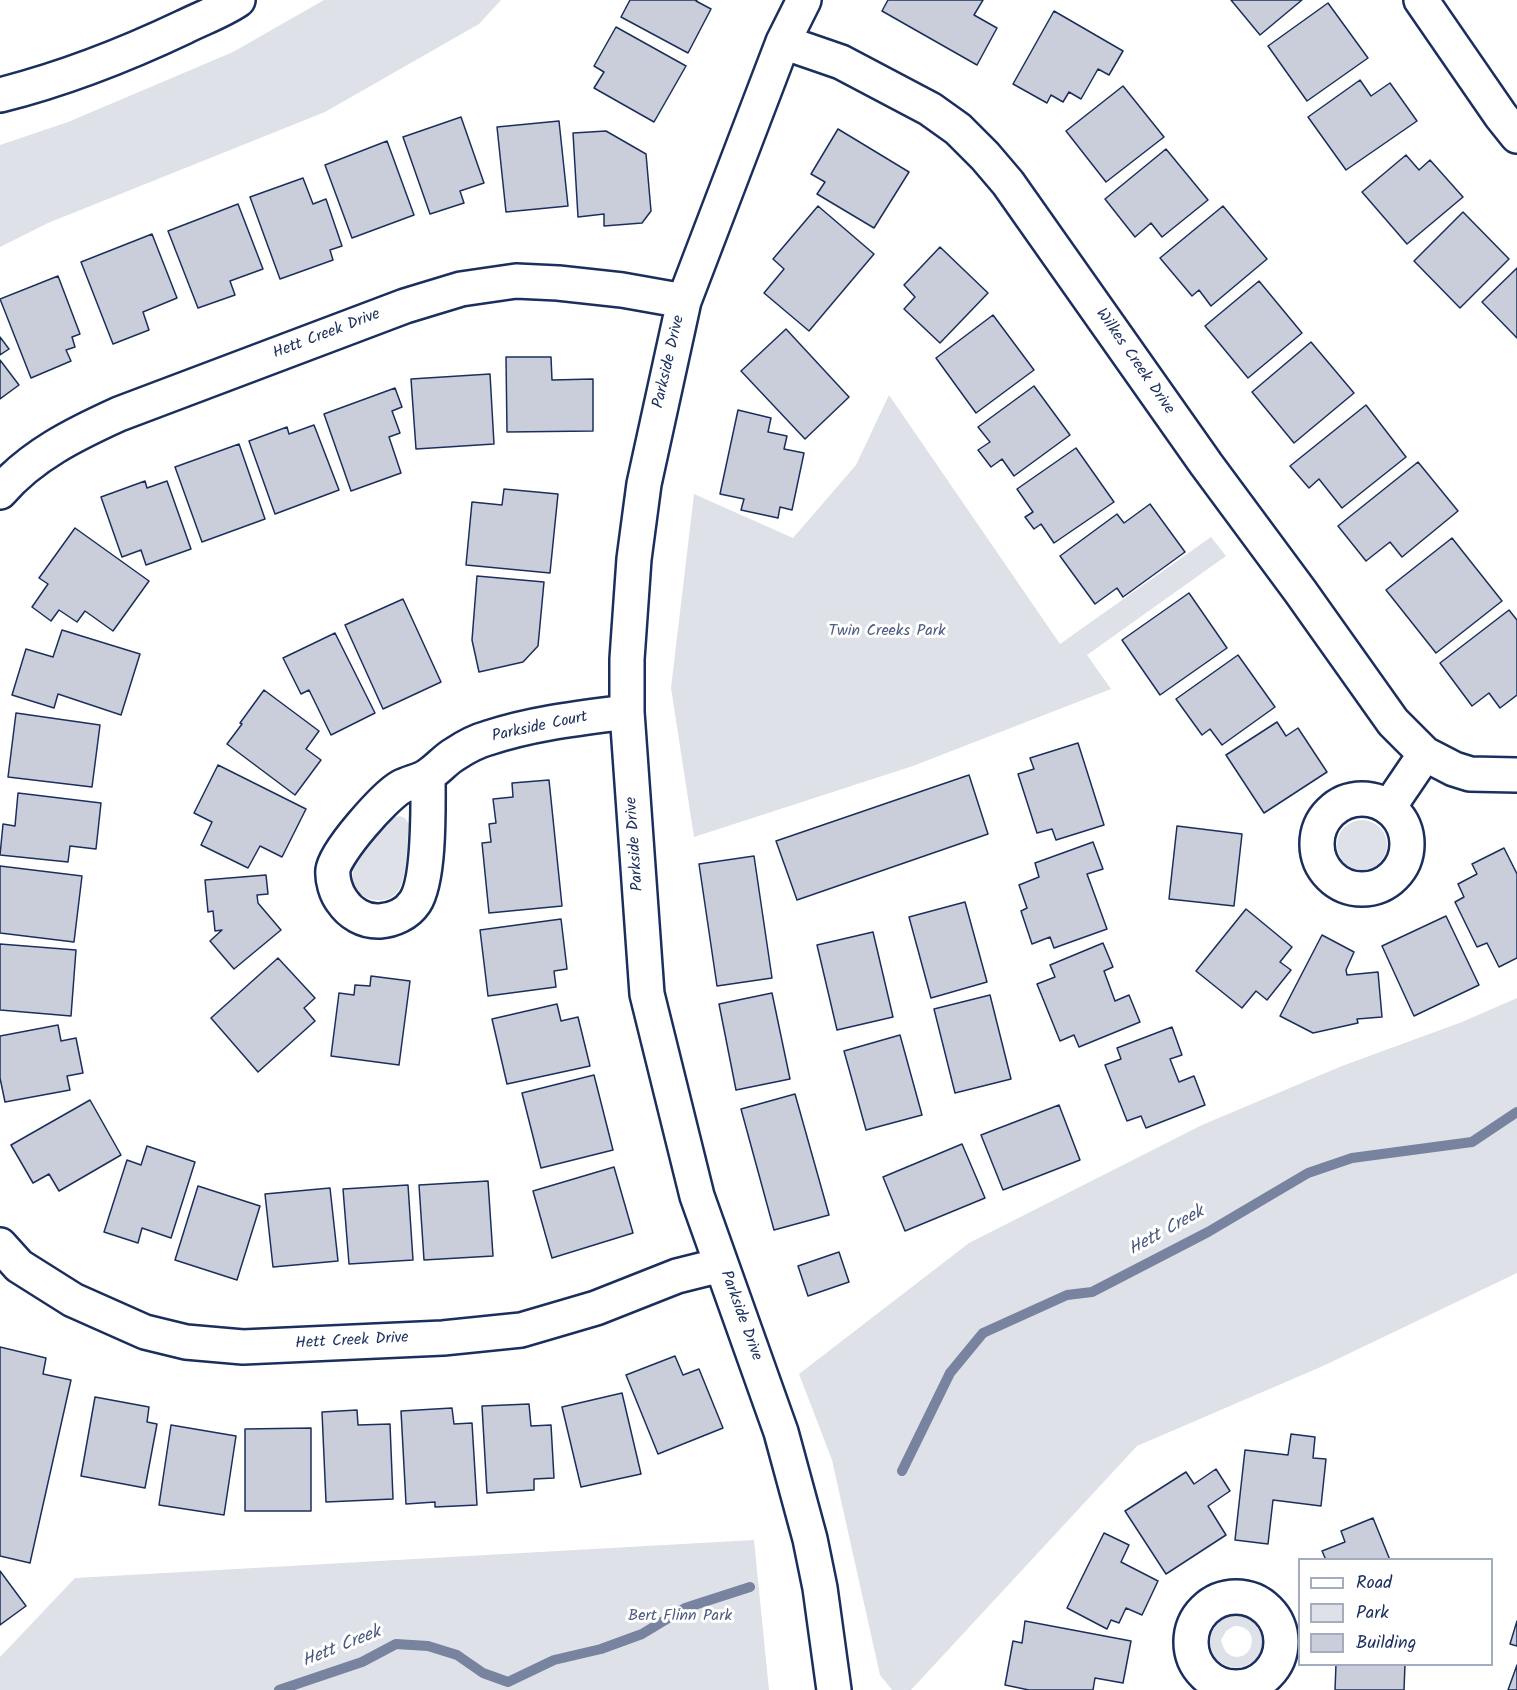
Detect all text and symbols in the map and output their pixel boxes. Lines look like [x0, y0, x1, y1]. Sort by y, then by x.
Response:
street label: Wilkes Creek Drive [1090, 305, 1178, 419]
street label: Hett Creek Drive [271, 306, 383, 364]
street label: Parkside Drive [650, 314, 690, 410]
park label: Twin Creeks Park [828, 622, 946, 642]
street label: Parkside Court [490, 709, 590, 747]
street label: Parkside Drive [623, 796, 649, 892]
water label: Hett Creek [1126, 1203, 1208, 1261]
street label: Parkside Drive [715, 1268, 765, 1364]
street label: Hett Creek Drive [295, 1329, 409, 1355]
legend [1298, 1558, 1493, 1666]
text: Road [1356, 1569, 1392, 1598]
text: Park [1356, 1599, 1389, 1628]
park label: Bert Flinn Park [628, 1607, 732, 1627]
water label: Hett Creek [300, 1622, 384, 1674]
text: Building [1356, 1629, 1416, 1658]

